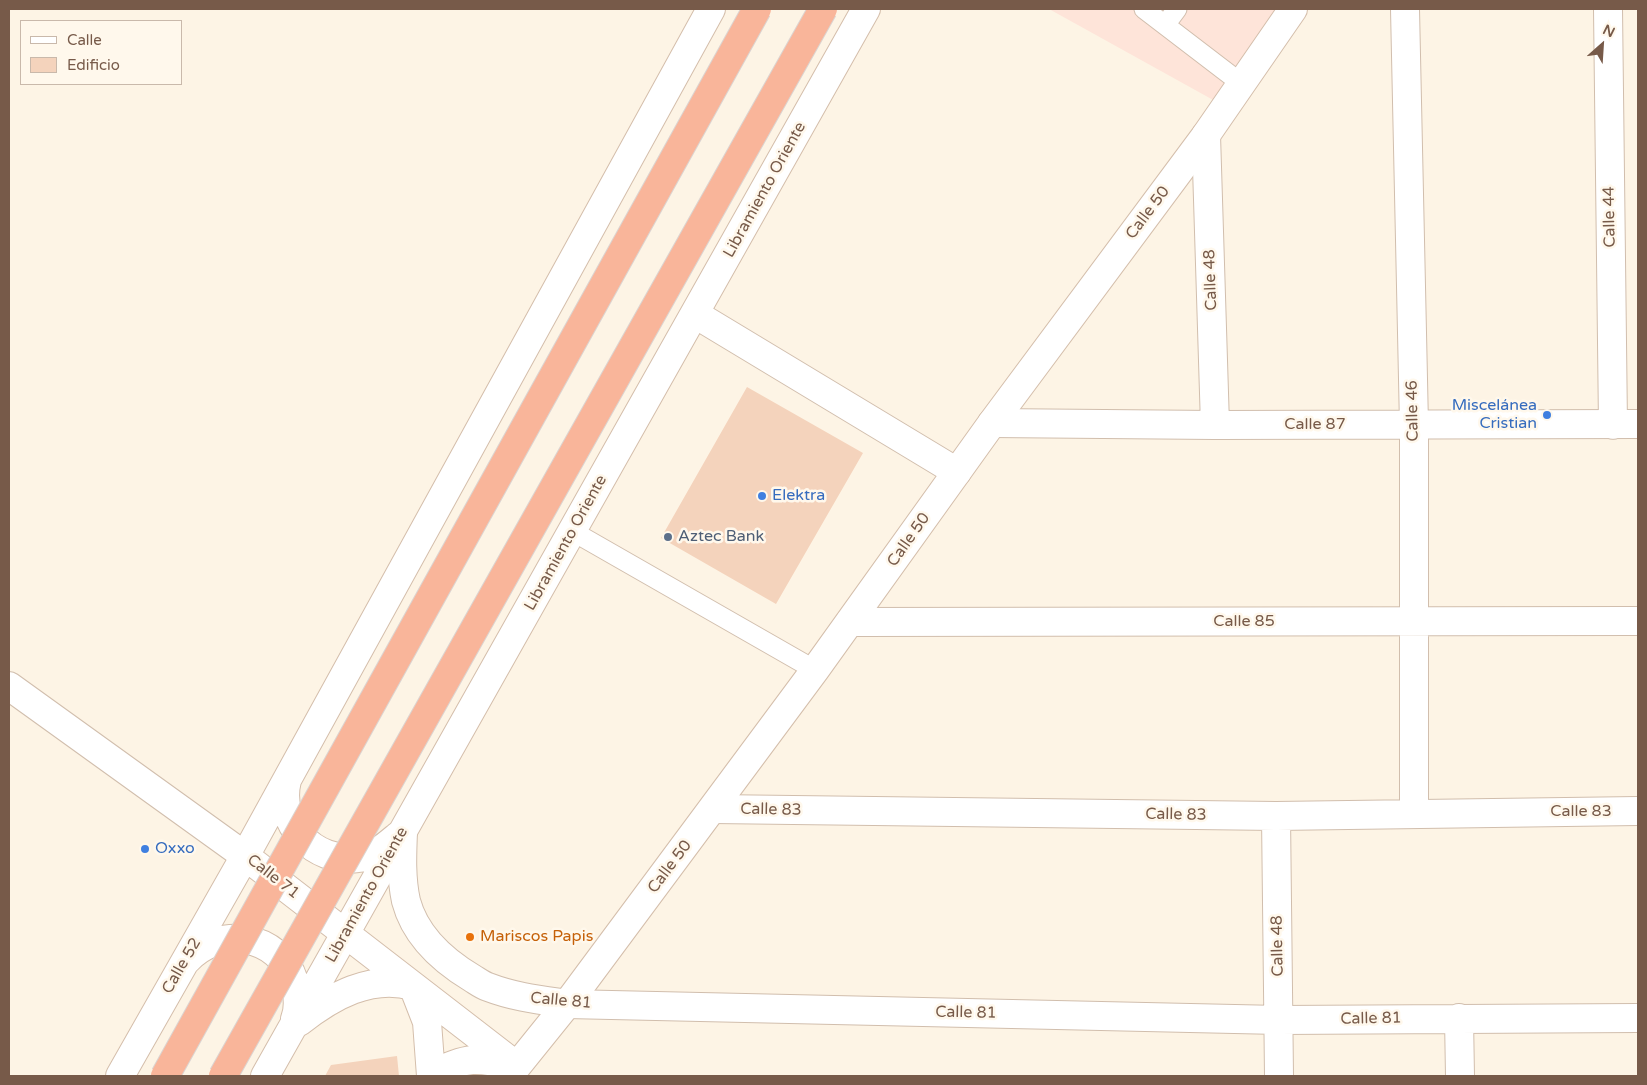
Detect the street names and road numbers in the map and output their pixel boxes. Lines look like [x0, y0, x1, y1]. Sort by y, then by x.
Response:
street label: Libramiento Oriente [720, 119, 810, 261]
street label: Calle 50 [1122, 183, 1174, 243]
street label: Calle 44 [1600, 186, 1620, 248]
street label: Calle 48 [1200, 249, 1222, 311]
street label: Calle 46 [1403, 380, 1423, 442]
street label: Calle 87 [1284, 415, 1346, 435]
street label: Libramiento Oriente [521, 472, 611, 614]
street label: Calle 50 [884, 509, 934, 571]
street label: Calle 85 [1213, 612, 1275, 632]
street label: Calle 83 [740, 800, 802, 820]
street label: Calle 83 [1550, 802, 1612, 822]
street label: Calle 83 [1145, 805, 1207, 825]
street label: Libramiento Oriente [322, 824, 412, 966]
street label: Calle 50 [644, 837, 696, 897]
street label: Calle 71 [243, 851, 303, 903]
street label: Calle 48 [1268, 915, 1288, 977]
street label: Calle 52 [158, 935, 206, 997]
street label: Calle 81 [530, 989, 592, 1013]
street label: Calle 81 [935, 1003, 997, 1023]
street label: Calle 81 [1340, 1009, 1402, 1029]

